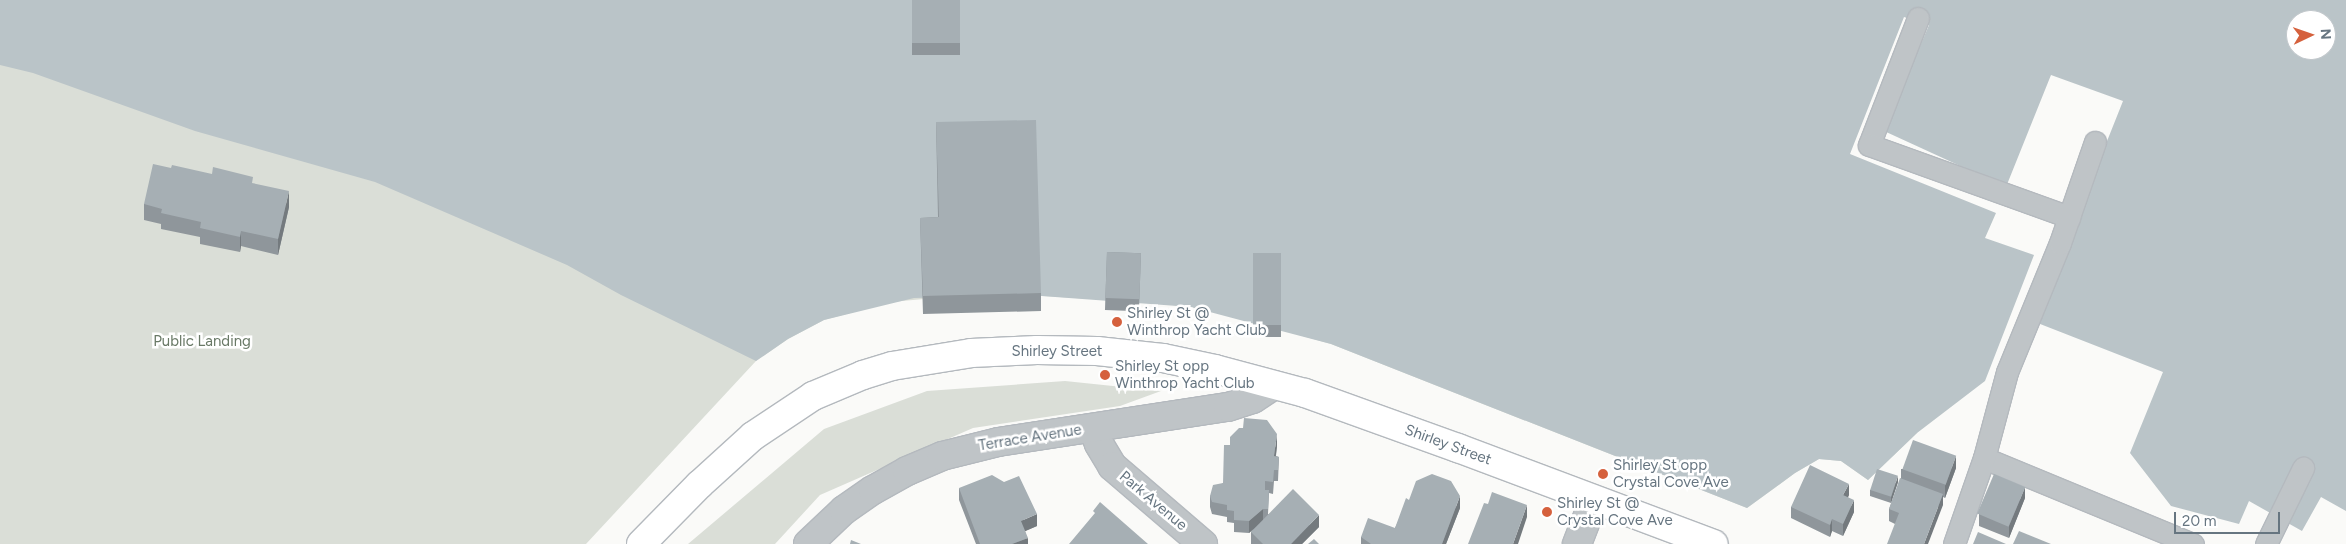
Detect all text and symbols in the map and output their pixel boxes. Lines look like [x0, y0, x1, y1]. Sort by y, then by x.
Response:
north arrow [2286, 10, 2336, 60]
text: N [2317, 28, 2334, 40]
place label: Shirley St @ Winthrop Yacht Club [1127, 304, 1267, 339]
marker: Shirley St @ Winthrop Yacht Club [1111, 316, 1123, 328]
park label: Public Landing [153, 333, 251, 351]
street label: Shirley Street [1011, 343, 1103, 361]
place label: Shirley St opp Winthrop Yacht Club [1115, 357, 1255, 392]
marker: Shirley St opp Winthrop Yacht Club [1099, 369, 1111, 381]
street label: Terrace Avenue [977, 421, 1083, 455]
street label: Shirley Street [1402, 421, 1494, 469]
place label: Shirley St opp Crystal Cove Ave [1613, 456, 1729, 491]
street label: Park Avenue [1115, 467, 1191, 535]
marker: Shirley St opp Crystal Cove Ave [1597, 468, 1609, 480]
place label: Shirley St @ Crystal Cove Ave [1557, 494, 1673, 529]
scale bar [2176, 502, 2282, 534]
marker: Shirley St @ Crystal Cove Ave [1541, 506, 1553, 518]
text: 20 m [2182, 512, 2216, 530]

